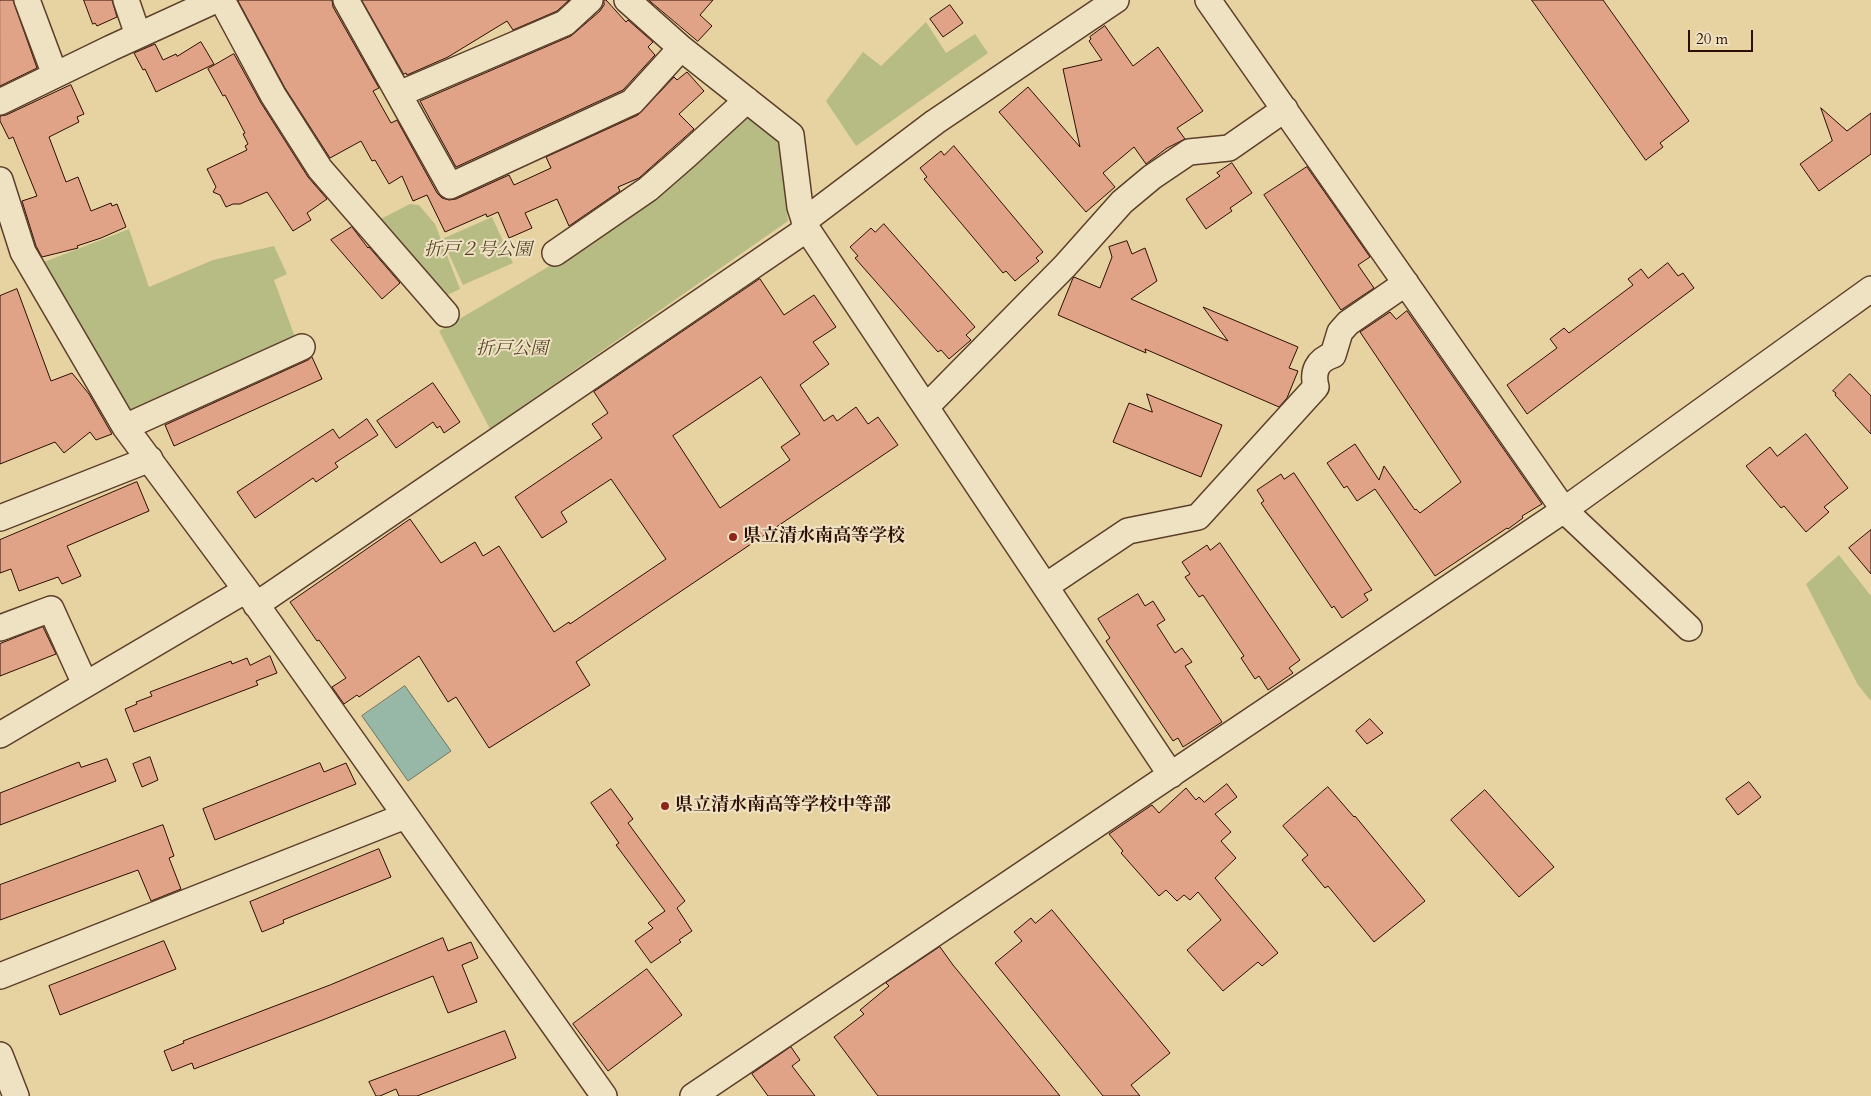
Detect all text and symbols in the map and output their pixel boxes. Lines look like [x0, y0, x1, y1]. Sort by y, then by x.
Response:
scale bar [1691, 20, 1756, 52]
text: 20 m [1696, 29, 1728, 49]
park label: 折戸２号公園 [424, 240, 532, 262]
park label: 折戸公園 [476, 339, 548, 361]
place label: 県立清水南高等学校 [743, 526, 905, 548]
marker: 県立清水南高等学校 [727, 531, 739, 543]
place label: 県立清水南高等学校中等部 [675, 795, 891, 817]
marker: 県立清水南高等学校中等部 [659, 800, 671, 812]

